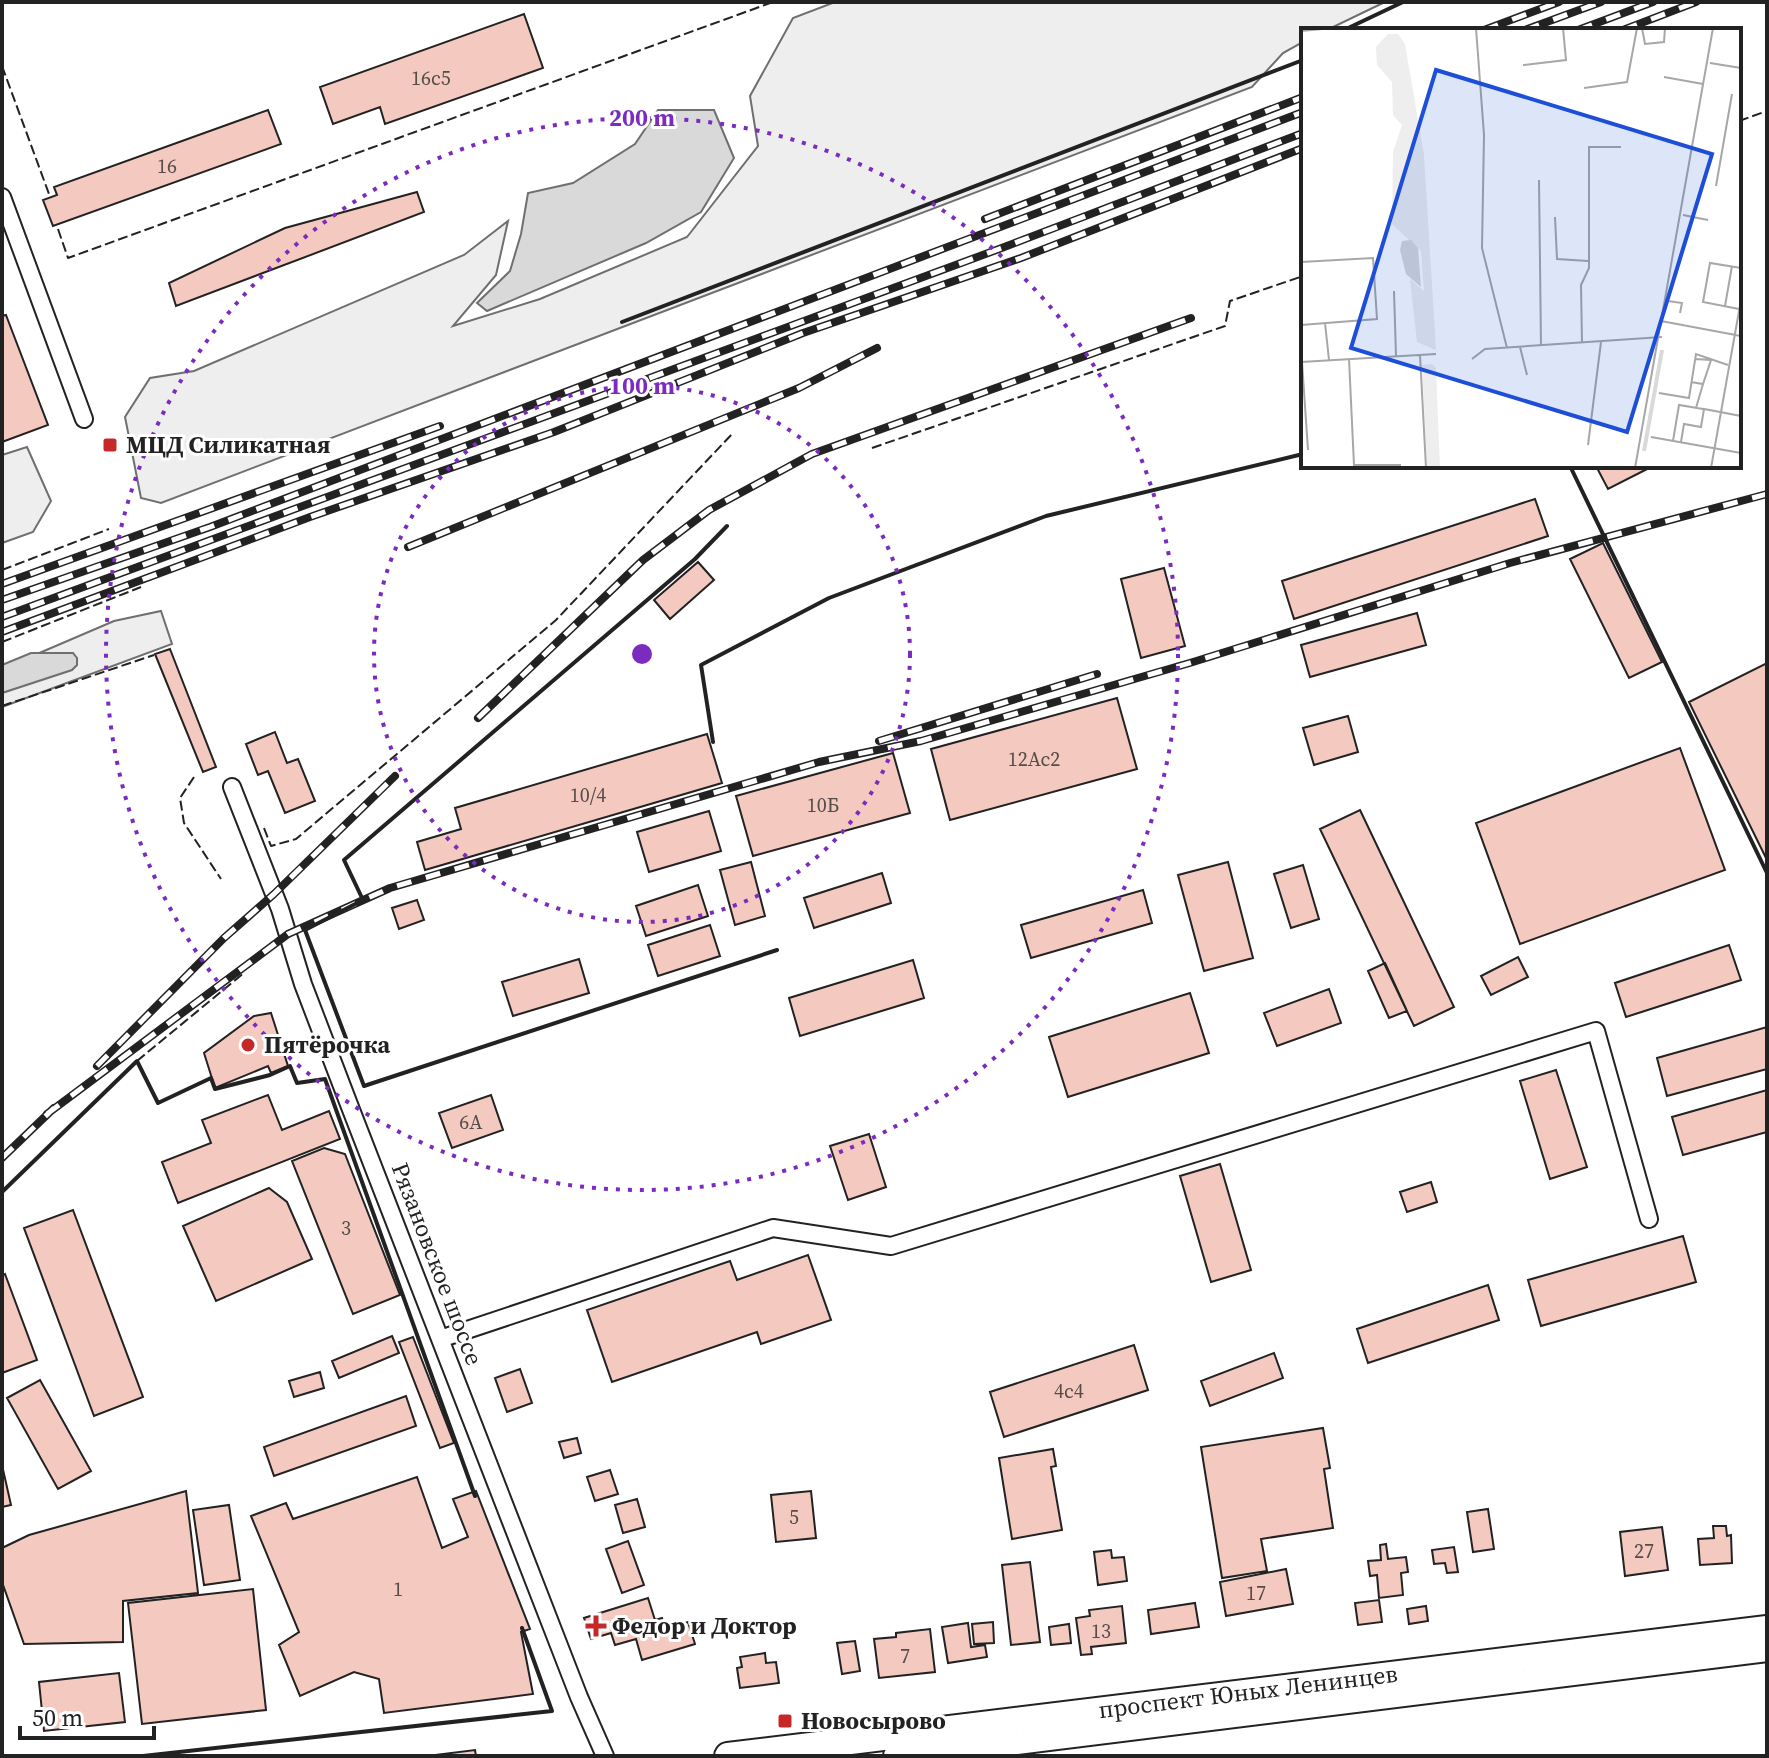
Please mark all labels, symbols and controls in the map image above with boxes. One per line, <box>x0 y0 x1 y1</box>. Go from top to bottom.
inset map <box>1301 28 1741 468</box>
house number: 16с5 <box>411 64 451 92</box>
text: 200 m <box>609 101 675 134</box>
house number: 16 <box>157 152 177 180</box>
text: 100 m <box>609 369 675 402</box>
place label: МЦД Силикатная <box>126 428 331 461</box>
marker: МЦД Силикатная <box>101 436 119 454</box>
centre of rings <box>628 640 656 668</box>
house number: 12Ас2 <box>1008 745 1060 773</box>
house number: 10/4 <box>570 781 606 809</box>
house number: 10Б <box>807 791 839 819</box>
place label: Пятёрочка <box>264 1028 390 1061</box>
marker: Пятёрочка <box>239 1036 257 1054</box>
house number: 6А <box>459 1108 483 1136</box>
street label: Рязановское шоссе <box>384 1158 491 1370</box>
house number: 3 <box>341 1214 351 1242</box>
house number: 4с4 <box>1054 1377 1084 1405</box>
house number: 5 <box>789 1503 799 1531</box>
house number: 27 <box>1634 1537 1654 1565</box>
house number: 1 <box>393 1575 403 1603</box>
house number: 17 <box>1246 1579 1266 1607</box>
place label: Федор и Доктор <box>612 1609 797 1642</box>
marker: Федор и Доктор <box>587 1617 605 1635</box>
house number: 13 <box>1091 1617 1111 1645</box>
house number: 7 <box>900 1642 910 1670</box>
street label: проспект Юных Ленинцев <box>1096 1657 1399 1726</box>
scale bar <box>20 1690 154 1740</box>
text: 50 m <box>32 1701 83 1734</box>
place label: Новосырово <box>801 1704 946 1737</box>
marker: Новосырово <box>776 1712 794 1730</box>

